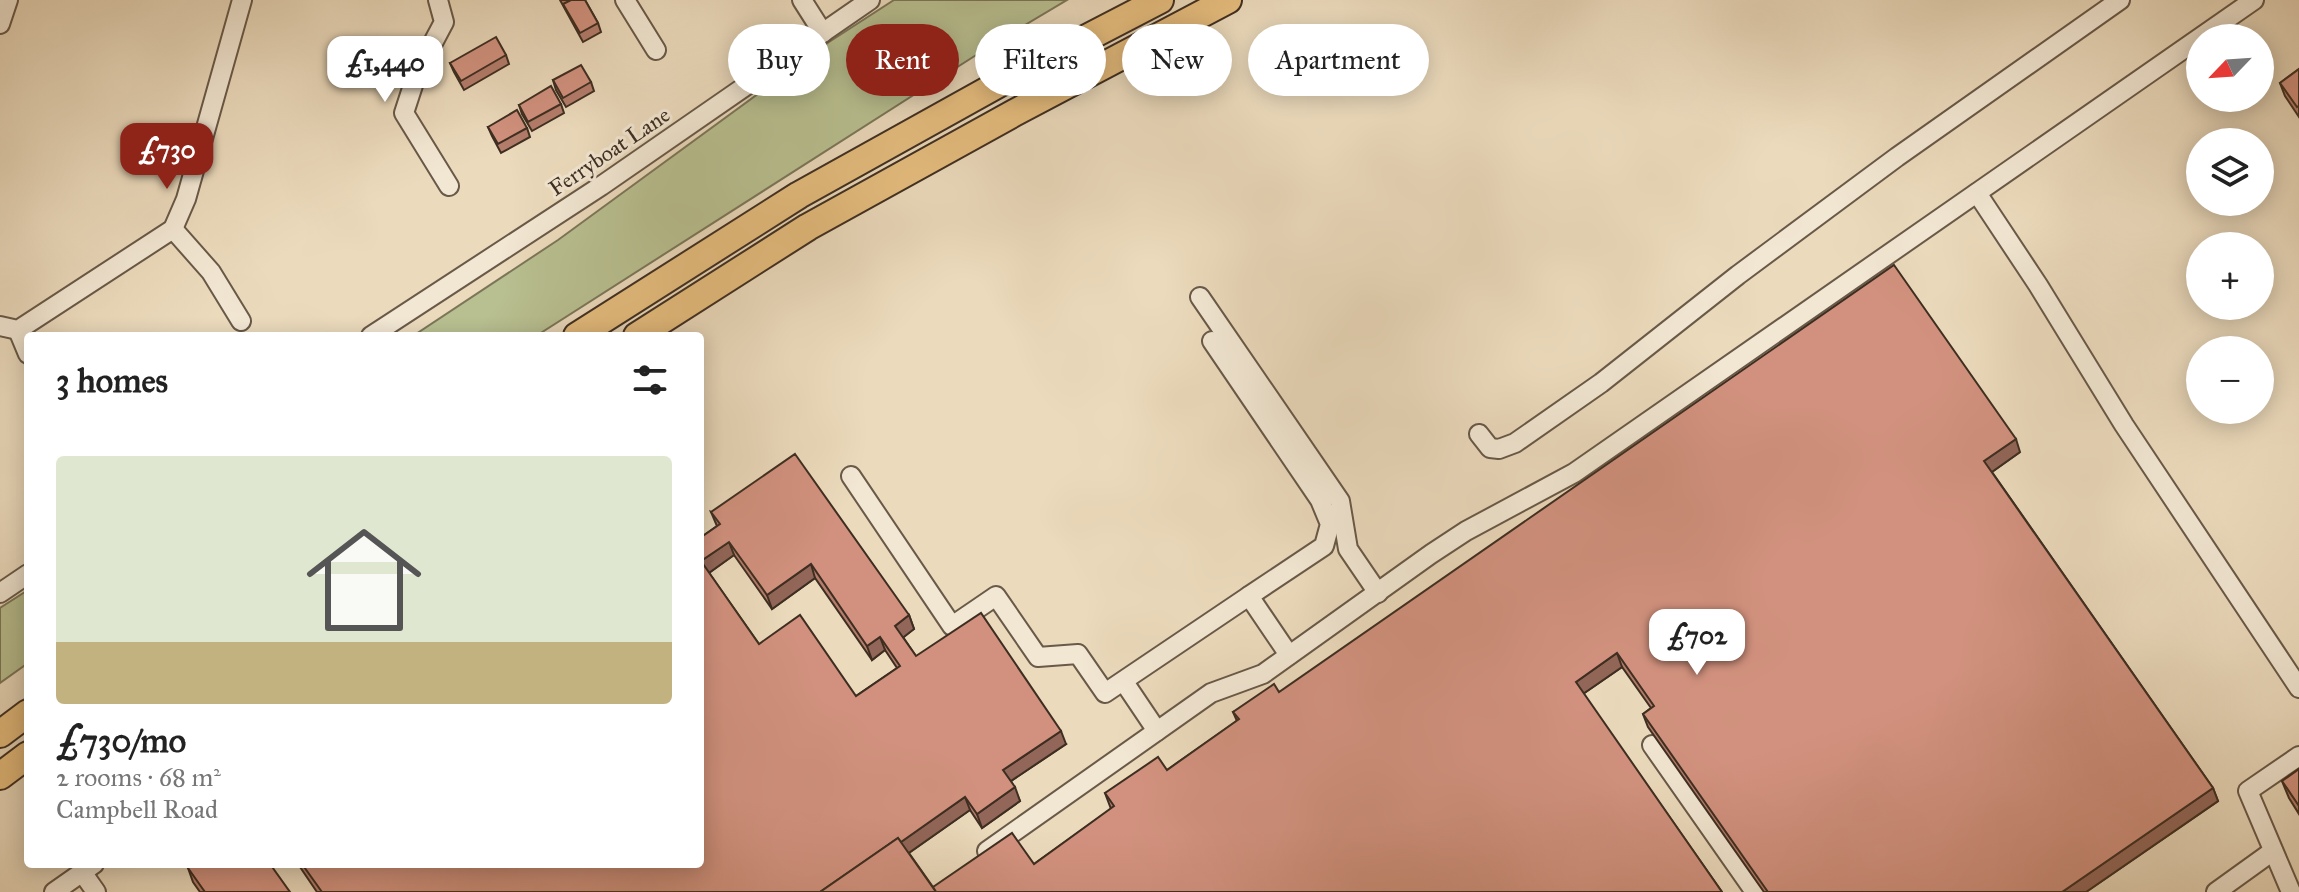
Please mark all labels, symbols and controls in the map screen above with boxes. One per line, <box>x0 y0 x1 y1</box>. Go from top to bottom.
chip: Buy <box>728 24 830 96</box>
chip: Rent <box>846 24 959 96</box>
chip: Filters <box>975 24 1106 96</box>
chip: New <box>1122 24 1232 96</box>
chip: Apartment <box>1248 24 1429 96</box>
north arrow <box>2186 24 2274 112</box>
map controls <box>2186 24 2274 424</box>
pin: £1,440 <box>320 36 450 104</box>
text: £1,440 <box>345 46 425 78</box>
street label: Ferryboat Lane <box>544 101 675 202</box>
pin: £730 <box>120 123 214 191</box>
button: layers <box>2186 128 2274 216</box>
text: £730 <box>138 133 196 165</box>
button: + <box>2186 232 2274 320</box>
button: − <box>2186 336 2274 424</box>
icon: filters <box>628 358 672 402</box>
text: 3 homes <box>56 360 168 401</box>
icon: home <box>292 508 436 652</box>
pin: £702 <box>1650 609 1744 677</box>
text: £702 <box>1667 619 1727 651</box>
text: £730/mo <box>56 720 186 761</box>
text: 2 rooms · 68 m² <box>56 761 221 793</box>
text: Campbell Road <box>56 793 218 825</box>

